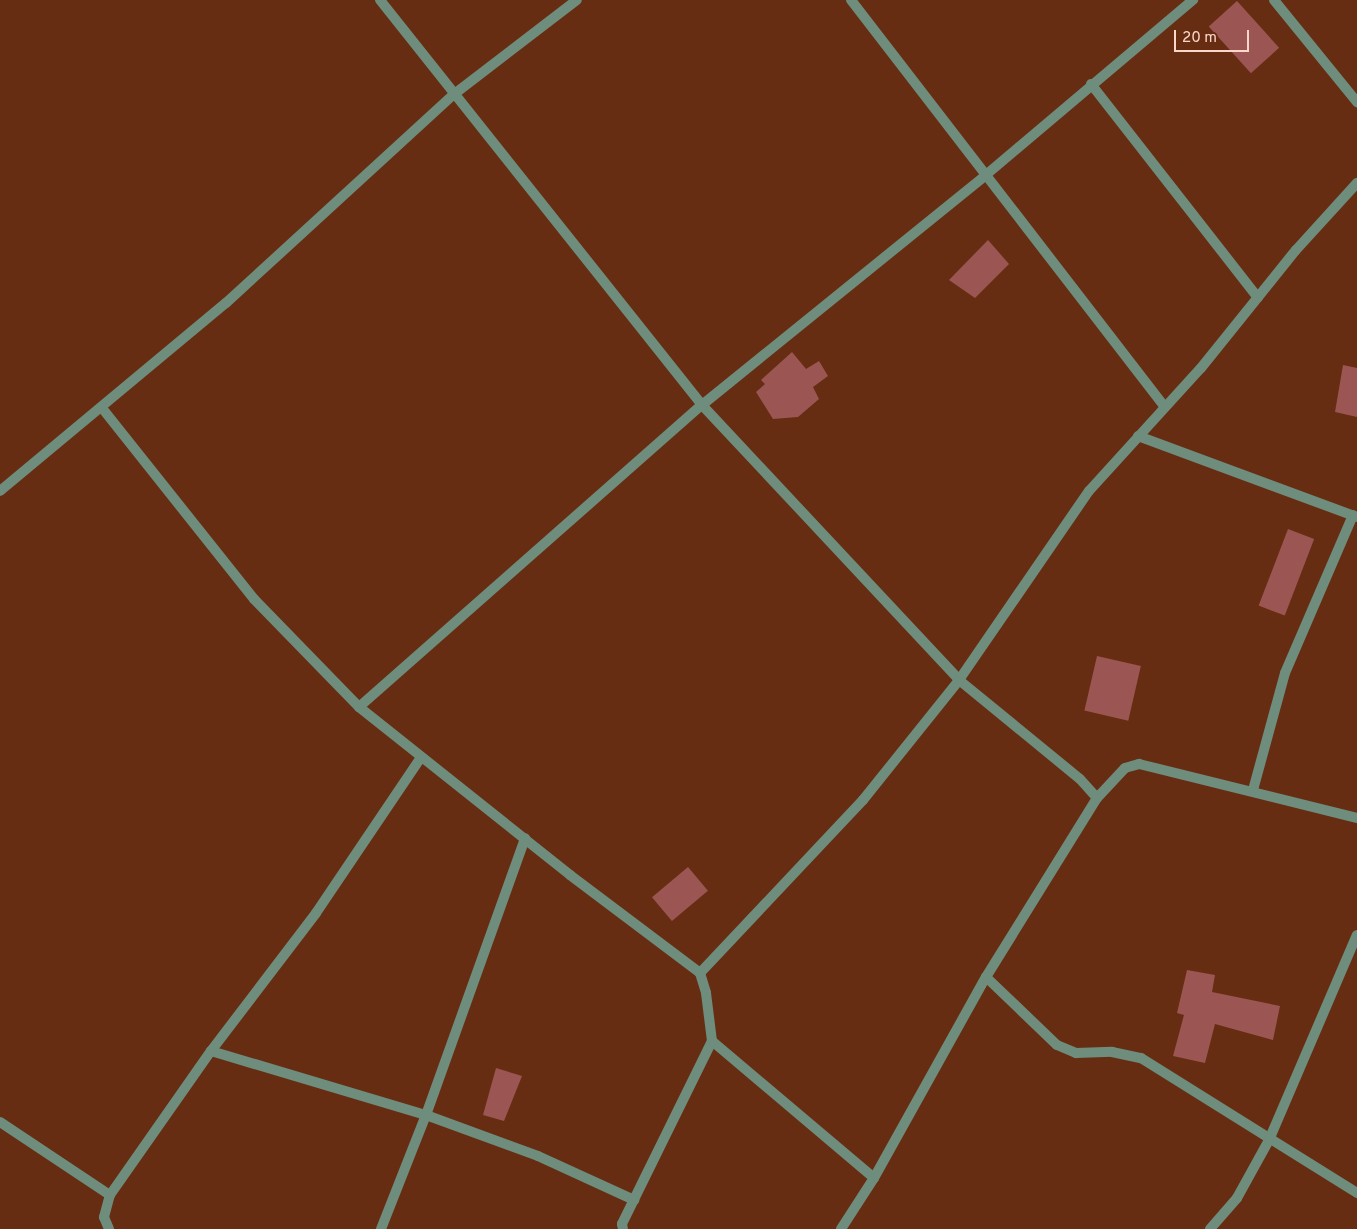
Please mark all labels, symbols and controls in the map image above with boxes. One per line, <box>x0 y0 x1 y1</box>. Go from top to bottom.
scale bar <box>1177 20 1252 52</box>
text: 20 m <box>1182 29 1217 48</box>

